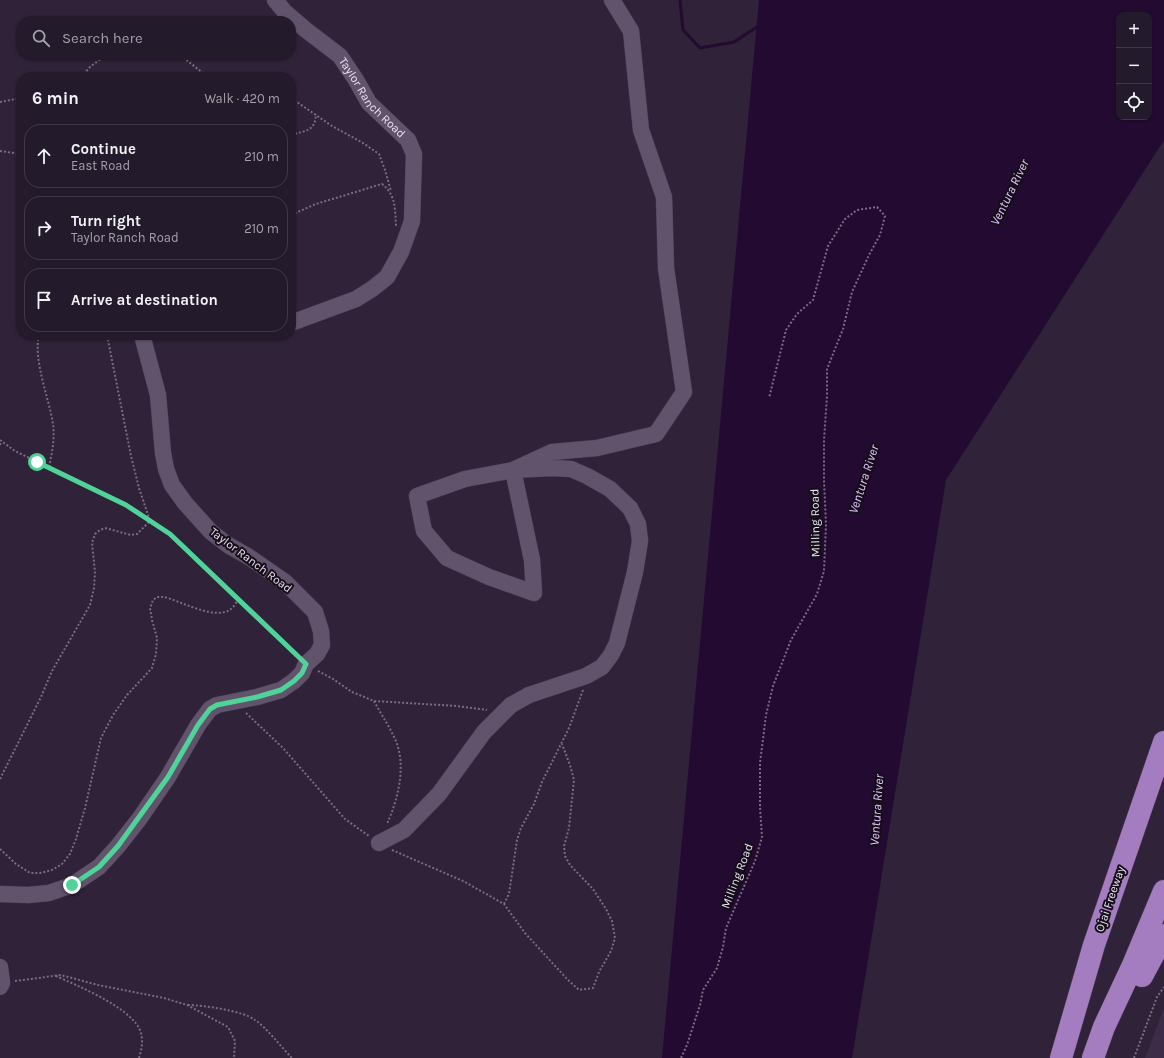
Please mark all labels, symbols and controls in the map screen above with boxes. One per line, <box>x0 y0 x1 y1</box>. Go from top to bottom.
map controls <box>1116 12 1152 120</box>
button: + <box>1116 12 1152 48</box>
search box <box>16 16 296 60</box>
icon: search <box>30 27 52 49</box>
text: Search here <box>62 29 143 47</box>
button: − <box>1116 48 1152 84</box>
street label: Taylor Ranch Road <box>336 55 408 141</box>
button: locate <box>1116 84 1152 120</box>
text: 6 min <box>32 88 79 108</box>
text: Walk · 420 m <box>204 91 280 106</box>
text: Continue <box>71 140 136 158</box>
icon: ahead <box>33 145 55 167</box>
text: 210 m <box>244 149 279 164</box>
water label: Ventura River <box>987 156 1032 228</box>
text: East Road <box>71 158 130 173</box>
text: Turn right <box>71 212 141 230</box>
icon: right <box>33 217 55 239</box>
text: 210 m <box>244 221 279 236</box>
text: Taylor Ranch Road <box>71 230 179 245</box>
icon: arrive <box>33 289 55 311</box>
text: Arrive at destination <box>71 291 218 309</box>
water label: Ventura River <box>845 442 882 516</box>
route start <box>28 453 46 471</box>
street label: Milling Road <box>807 489 823 557</box>
street label: Taylor Ranch Road <box>207 525 295 595</box>
water label: Ventura River <box>867 773 887 846</box>
street label: Milling Road <box>718 842 756 910</box>
street label: Ojai Freeway <box>1092 864 1128 934</box>
route end <box>63 876 81 894</box>

